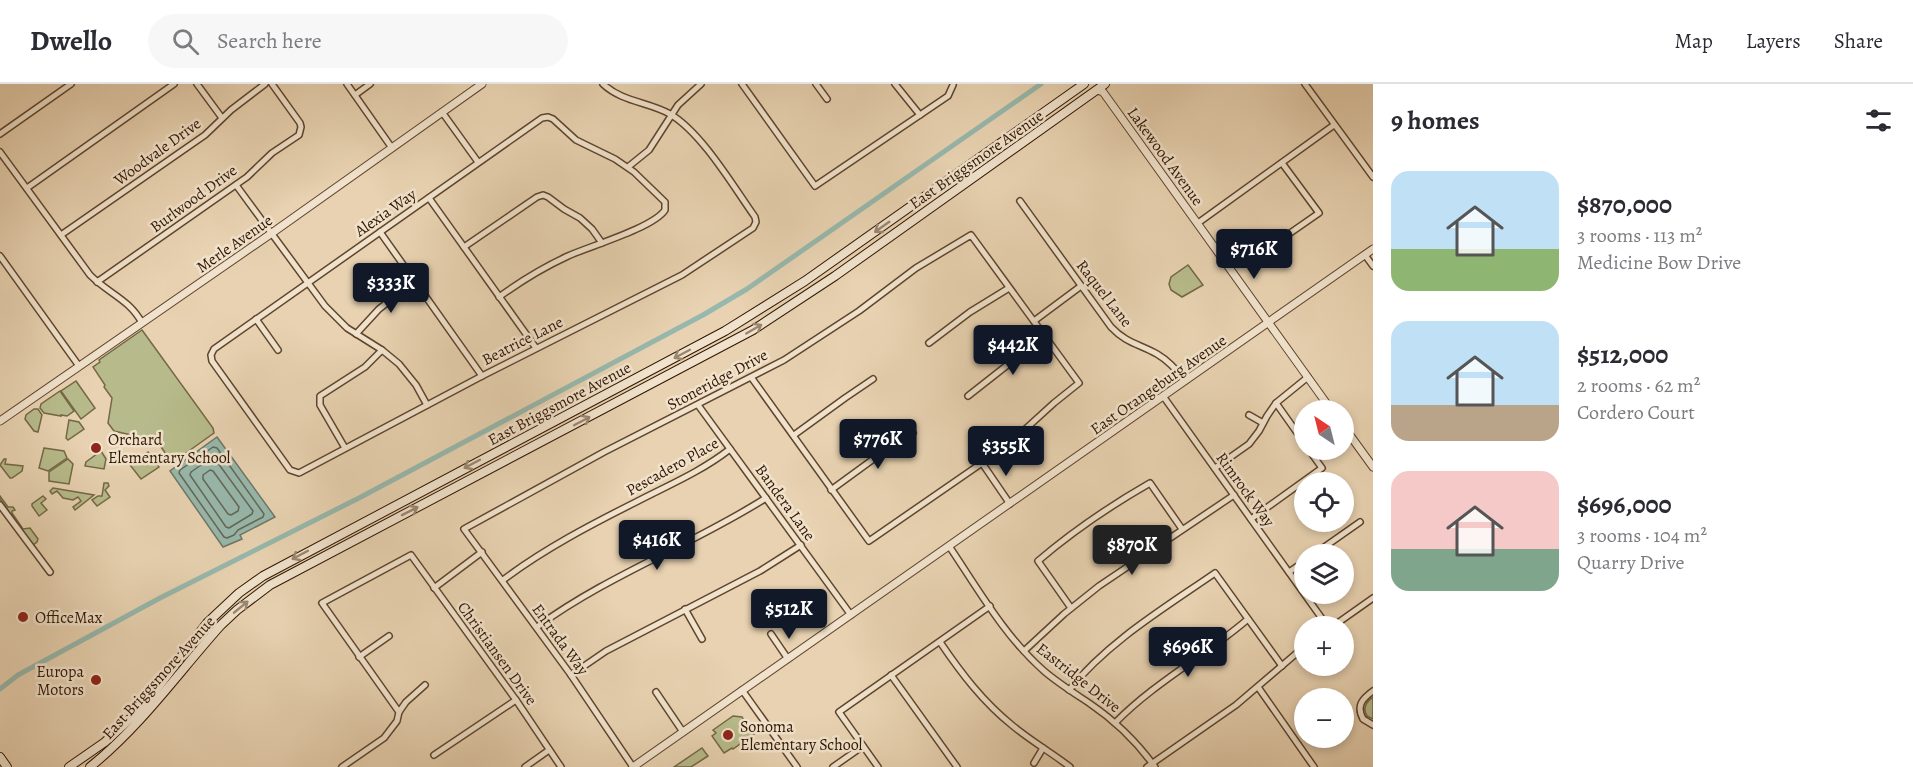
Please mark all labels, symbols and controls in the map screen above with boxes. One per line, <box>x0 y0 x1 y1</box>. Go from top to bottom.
search box <box>148 14 568 68</box>
text: Dwello <box>30 22 112 60</box>
icon: search <box>169 25 202 58</box>
text: Search here <box>217 26 322 56</box>
text: Map <box>1674 27 1713 55</box>
text: Layers <box>1746 27 1801 55</box>
text: Share <box>1834 27 1883 55</box>
street label: Lakewood Avenue <box>1122 103 1208 210</box>
text: 9 homes <box>1391 103 1480 138</box>
icon: filters <box>1862 104 1895 137</box>
street label: East Briggsmore Avenue <box>905 105 1048 214</box>
street label: Woodvale Drive <box>109 113 206 191</box>
street label: Burlwood Drive <box>146 160 242 238</box>
street label: Alexia Way <box>350 183 421 243</box>
text: $870,000 <box>1577 187 1672 222</box>
icon: home <box>1439 195 1511 267</box>
street label: Merle Avenue <box>192 209 277 278</box>
one-way arrow <box>874 221 891 233</box>
text: 3 rooms · 113 m² <box>1577 222 1702 249</box>
pin: $716K <box>1212 229 1296 280</box>
text: $716K <box>1230 235 1278 262</box>
text: Medicine Bow Drive <box>1577 249 1741 276</box>
street label: Raquel Lane <box>1071 255 1137 332</box>
pin: $333K <box>349 263 433 314</box>
text: $333K <box>367 269 415 296</box>
street label: Beatrice Lane <box>478 311 567 371</box>
one-way arrow <box>745 322 762 334</box>
pin: $442K <box>971 325 1055 376</box>
street label: East Orangeburg Avenue <box>1086 329 1231 440</box>
text: $442K <box>988 331 1038 358</box>
text: $512,000 <box>1577 337 1668 372</box>
street label: Stoneridge Drive <box>663 344 772 416</box>
icon: home <box>1439 345 1511 417</box>
one-way arrow <box>674 348 691 360</box>
street label: East Briggsmore Avenue <box>484 357 635 451</box>
text: 2 rooms · 62 m² <box>1577 372 1700 399</box>
text: Cordero Court <box>1577 399 1695 426</box>
north arrow <box>1294 400 1354 460</box>
map controls <box>1294 400 1354 748</box>
one-way arrow <box>573 415 591 426</box>
pin: $776K <box>836 419 920 470</box>
text: $776K <box>854 425 902 452</box>
pin: $355K <box>964 426 1048 477</box>
place label: Orchard Elementary School <box>108 429 231 469</box>
street label: Pescadero Place <box>622 432 723 501</box>
text: $355K <box>982 432 1030 459</box>
marker: Orchard Elementary School <box>89 441 103 455</box>
street label: Rimrock Way <box>1211 448 1280 532</box>
one-way arrow <box>464 459 482 470</box>
street label: Bandera Lane <box>750 460 820 545</box>
button: locate <box>1294 472 1354 532</box>
text: $696,000 <box>1577 487 1672 522</box>
icon: home <box>1439 495 1511 567</box>
one-way arrow <box>401 505 419 517</box>
pin: $416K <box>615 520 699 571</box>
text: 3 rooms · 104 m² <box>1577 522 1707 549</box>
pin: $870K <box>1090 525 1174 576</box>
text: $416K <box>633 526 681 553</box>
text: $870K <box>1107 531 1157 558</box>
button: layers <box>1294 544 1354 604</box>
text: Quarry Drive <box>1577 549 1684 576</box>
one-way arrow <box>291 550 309 561</box>
pin: $512K <box>747 589 831 640</box>
text: $512K <box>765 595 813 622</box>
street label: Christiansen Drive <box>452 597 542 710</box>
street label: Entrada Way <box>527 599 594 681</box>
one-way arrow <box>233 601 249 614</box>
place label: OfficeMax <box>35 607 103 629</box>
marker: OfficeMax <box>16 610 30 624</box>
street label: East Briggsmore Avenue <box>97 611 220 744</box>
button: + <box>1294 616 1354 676</box>
pin: $696K <box>1146 627 1230 678</box>
text: $696K <box>1163 633 1213 660</box>
street label: Eastridge Drive <box>1031 638 1125 718</box>
place label: Europa Motors <box>36 661 85 701</box>
marker: Europa Motors <box>89 673 103 687</box>
button: − <box>1294 688 1354 748</box>
place label: Sonoma Elementary School <box>740 716 863 756</box>
marker: Sonoma Elementary School <box>721 728 735 742</box>

